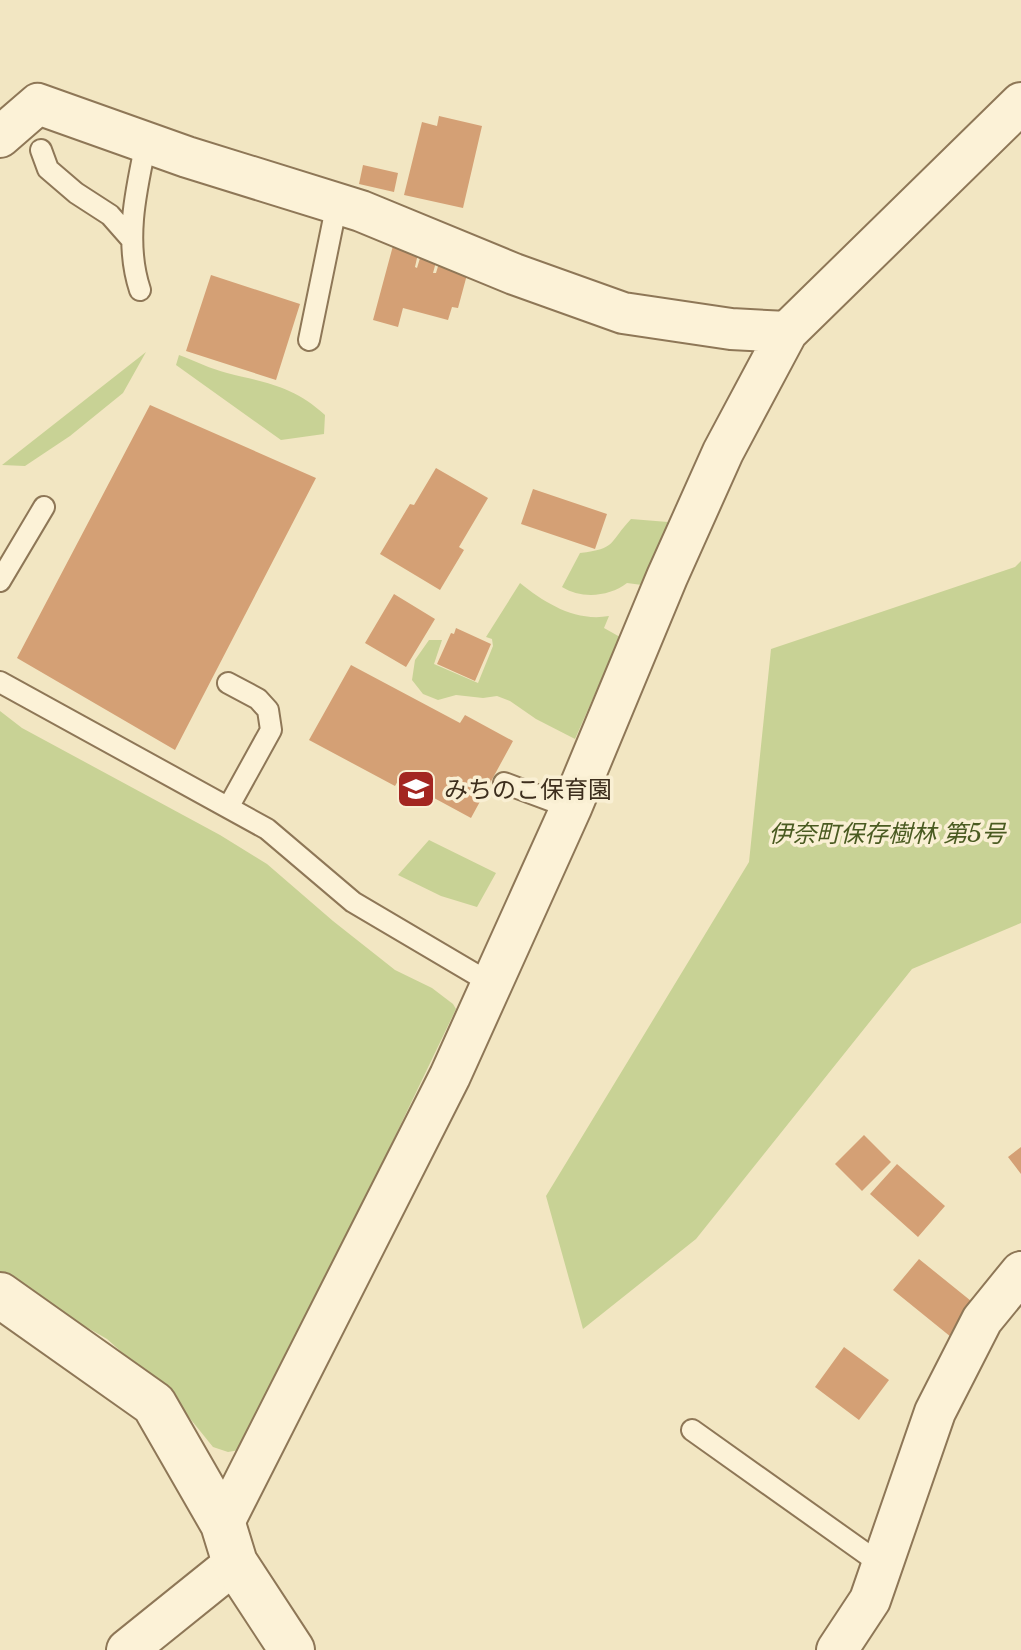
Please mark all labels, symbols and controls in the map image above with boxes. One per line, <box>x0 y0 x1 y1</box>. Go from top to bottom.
school or university icon: みちのこ保育園 <box>395 768 437 810</box>
place label: みちのこ保育園 <box>444 775 612 804</box>
park label: 伊奈町保存樹林 第5号 <box>768 819 1008 848</box>

